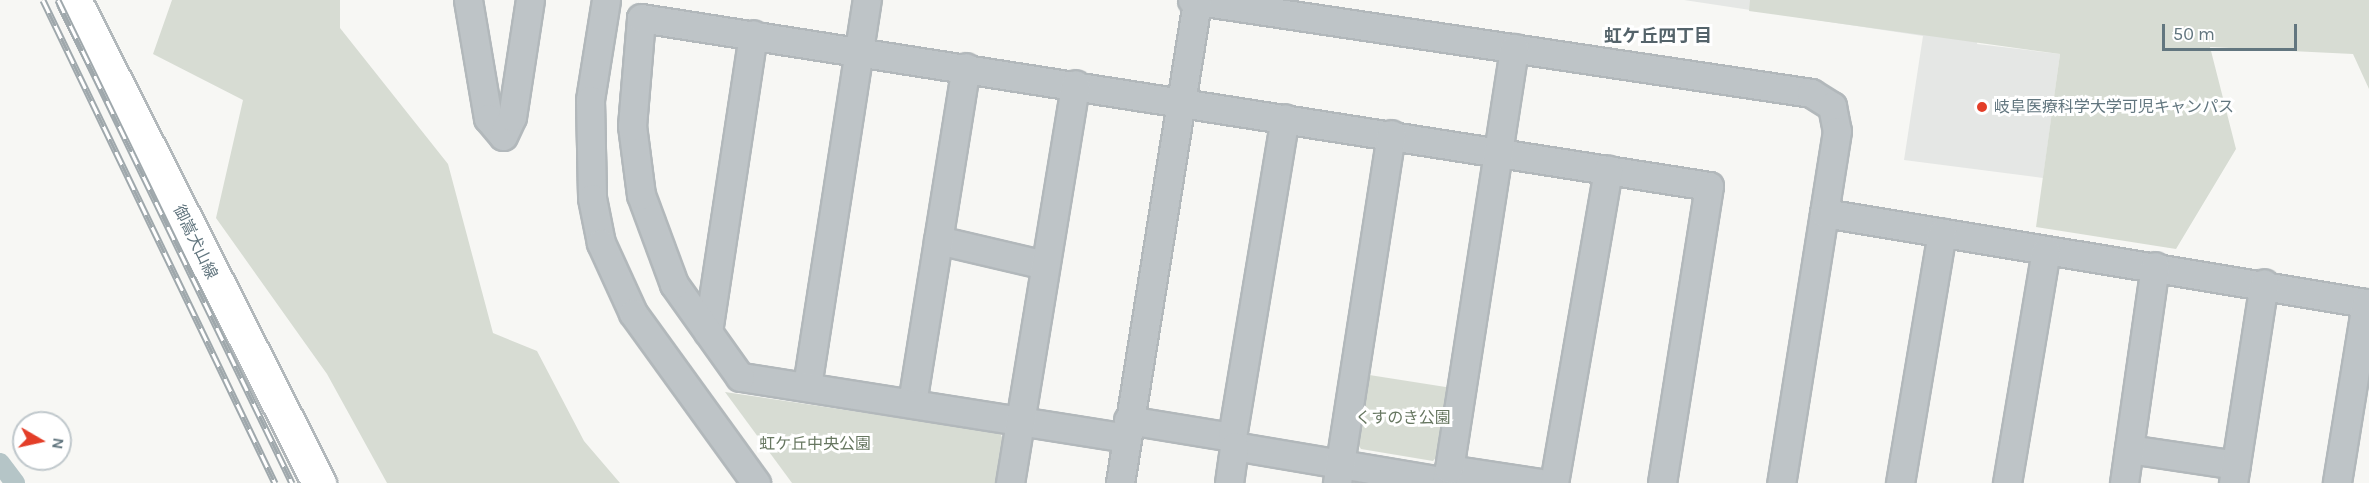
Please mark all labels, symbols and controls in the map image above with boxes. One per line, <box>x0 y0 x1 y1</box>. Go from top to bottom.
scale bar <box>2165 12 2300 50</box>
text: 50 m <box>2173 23 2215 45</box>
district label: 虹ケ丘四丁目 <box>1604 25 1712 47</box>
place label: 岐阜医療科学大学可児キャンパス <box>1994 97 2234 117</box>
marker: 岐阜医療科学大学可児キャンパス <box>1975 100 1989 114</box>
street label: 御嵩犬山線 <box>169 202 221 282</box>
park label: くすのき公園 <box>1355 408 1451 428</box>
north arrow <box>12 411 72 471</box>
park label: 虹ケ丘中央公園 <box>759 434 871 454</box>
text: N <box>48 436 69 451</box>

